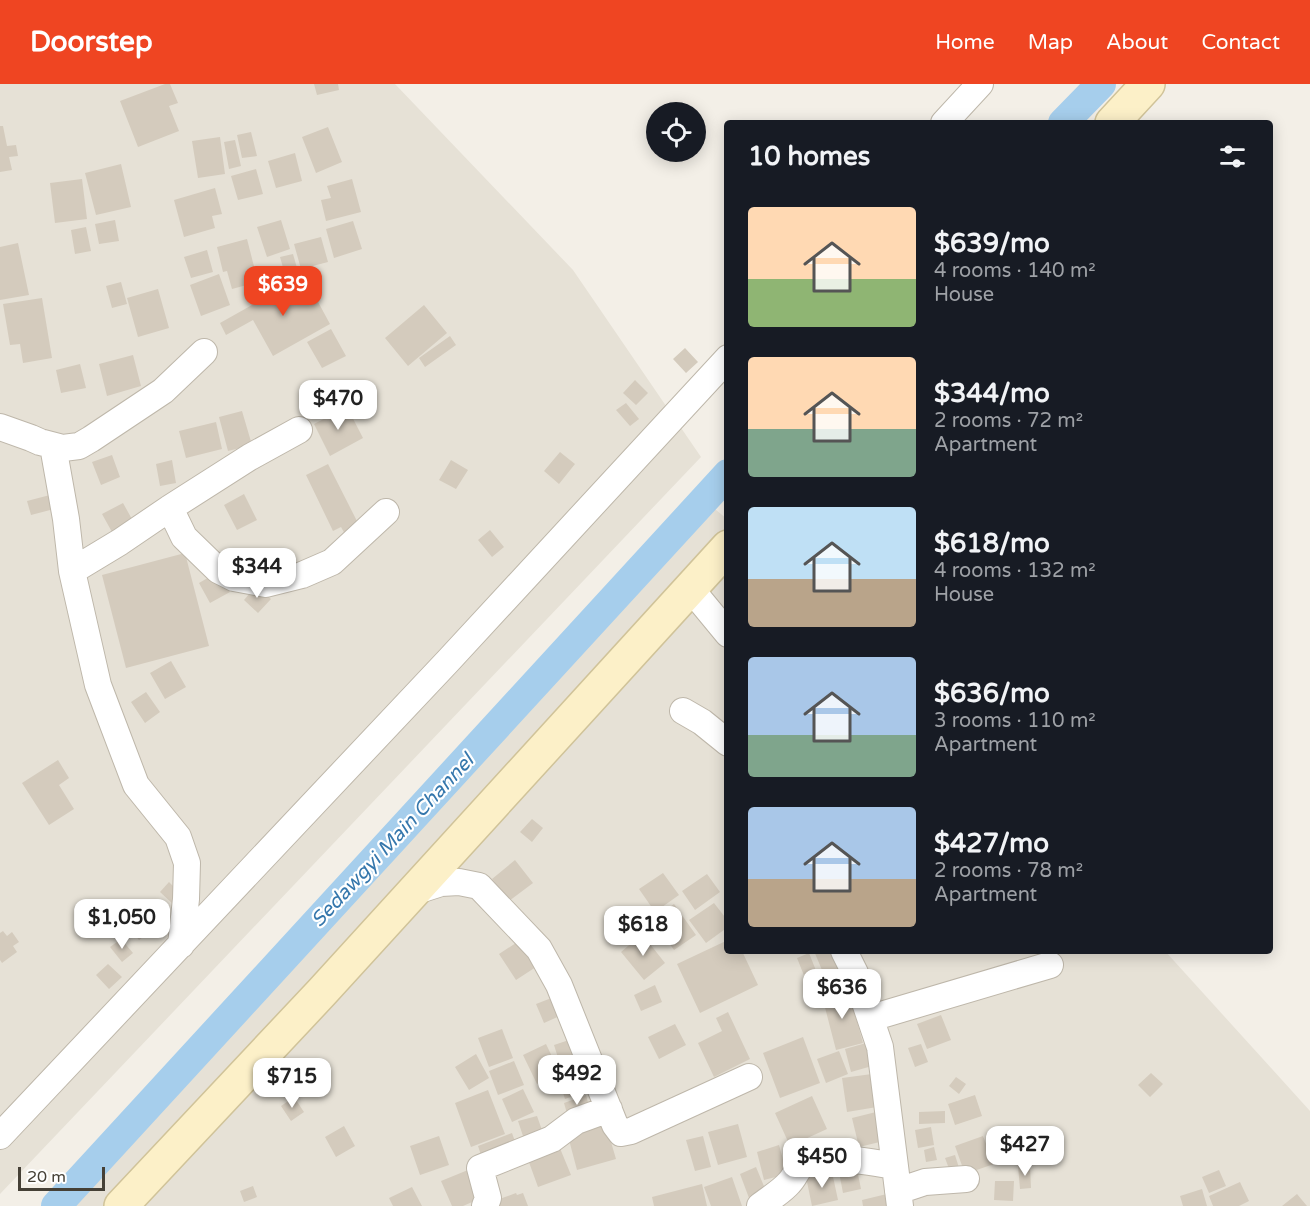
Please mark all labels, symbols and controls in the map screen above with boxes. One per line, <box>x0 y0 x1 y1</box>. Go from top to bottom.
text: Doorstep <box>30 25 153 59</box>
text: Home <box>935 30 995 55</box>
text: Map <box>1028 30 1073 55</box>
text: About <box>1106 30 1168 55</box>
text: Contact <box>1201 30 1280 55</box>
map controls <box>646 102 706 162</box>
button: locate <box>646 102 706 162</box>
icon: filters <box>1216 140 1249 173</box>
text: 10 homes <box>748 141 870 172</box>
text: $639/mo <box>934 228 1050 259</box>
icon: home <box>796 231 868 303</box>
text: 4 rooms · 140 m² <box>934 259 1096 283</box>
pin: $639 <box>247 266 319 317</box>
text: $639 <box>258 273 308 297</box>
text: House <box>934 283 994 307</box>
text: $344/mo <box>934 378 1050 409</box>
pin: $470 <box>302 380 374 431</box>
icon: home <box>796 381 868 453</box>
text: $470 <box>313 387 363 411</box>
text: 2 rooms · 72 m² <box>934 409 1083 433</box>
text: Apartment <box>934 433 1037 457</box>
text: $618/mo <box>934 528 1050 559</box>
icon: home <box>796 531 868 603</box>
pin: $344 <box>221 548 293 599</box>
text: $344 <box>232 555 282 579</box>
text: 4 rooms · 132 m² <box>934 559 1096 583</box>
text: House <box>934 583 994 607</box>
text: $636/mo <box>934 678 1050 709</box>
icon: home <box>796 681 868 753</box>
text: 3 rooms · 110 m² <box>934 709 1096 733</box>
text: Apartment <box>934 733 1037 757</box>
water label: Sedawgyi Main Channel <box>306 748 480 932</box>
text: $427/mo <box>934 828 1049 859</box>
icon: home <box>796 831 868 903</box>
text: 2 rooms · 78 m² <box>934 859 1083 883</box>
text: Apartment <box>934 883 1037 907</box>
pin: $1,050 <box>73 899 171 950</box>
text: $1,050 <box>88 906 156 930</box>
pin: $618 <box>607 906 679 957</box>
text: $618 <box>618 913 668 937</box>
pin: $636 <box>806 969 878 1020</box>
text: $636 <box>817 976 867 1000</box>
pin: $492 <box>541 1055 613 1106</box>
pin: $715 <box>256 1058 328 1109</box>
text: $492 <box>552 1062 602 1086</box>
text: $715 <box>267 1065 317 1089</box>
pin: $427 <box>989 1126 1061 1177</box>
text: $427 <box>1000 1133 1050 1157</box>
pin: $450 <box>786 1138 858 1189</box>
text: $450 <box>797 1145 847 1169</box>
scale bar <box>18 1164 105 1192</box>
text: 20 m <box>27 1167 66 1187</box>

